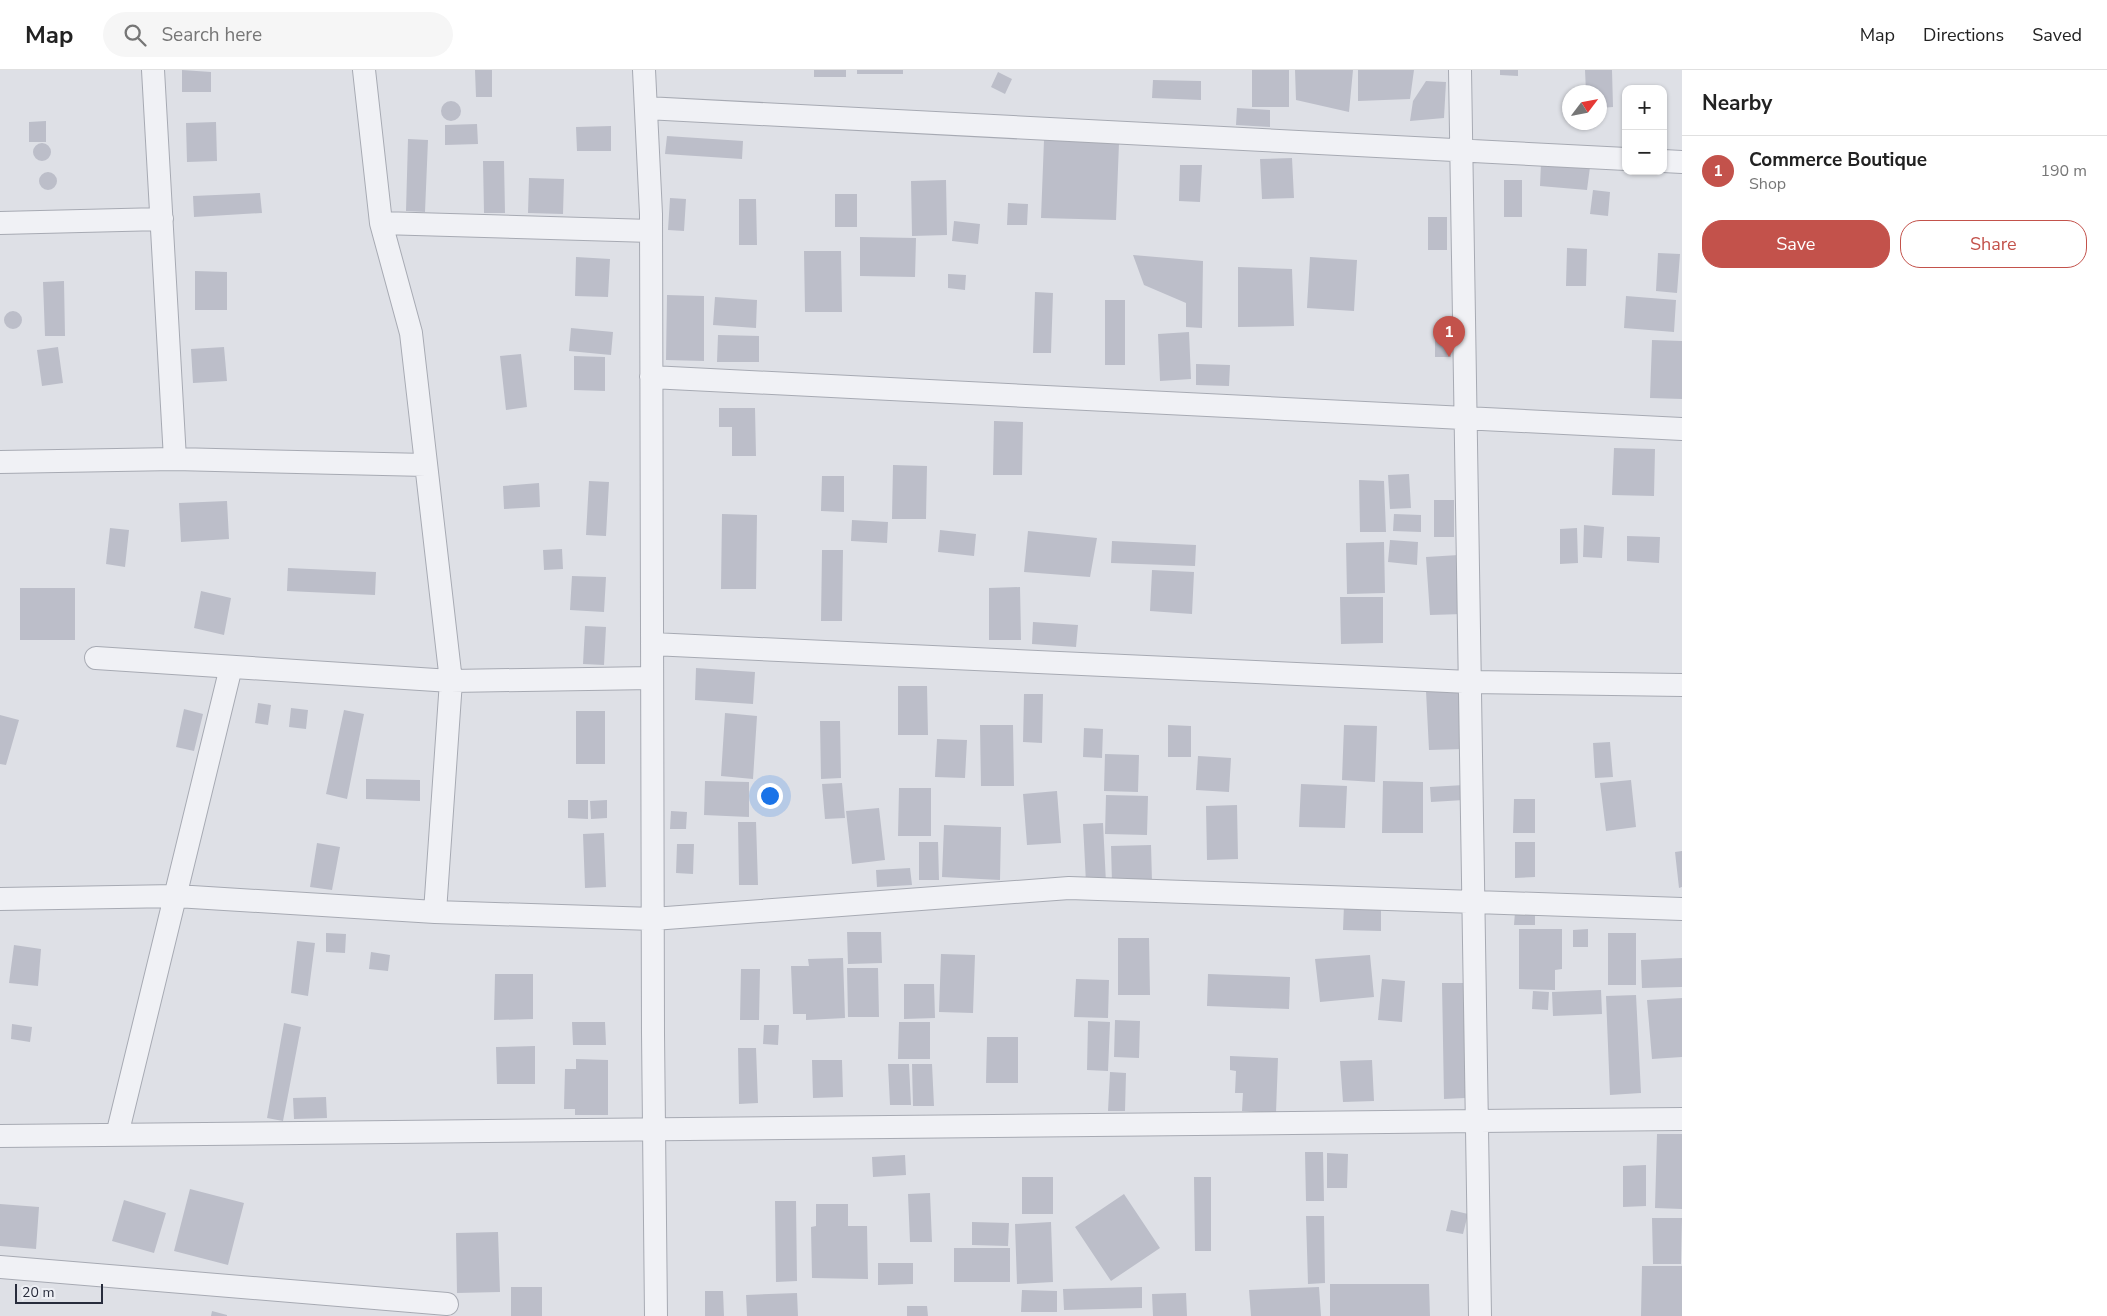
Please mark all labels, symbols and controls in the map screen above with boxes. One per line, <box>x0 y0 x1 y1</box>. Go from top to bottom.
search box <box>103 12 453 57</box>
text: Map <box>25 19 73 51</box>
icon: search <box>121 21 149 49</box>
text: Search here <box>161 22 262 48</box>
text: Map <box>1860 23 1895 47</box>
text: Directions <box>1923 23 2004 47</box>
text: Saved <box>2032 23 2082 47</box>
north arrow <box>1562 85 1607 130</box>
map controls <box>1622 85 1667 175</box>
button: + <box>1622 85 1667 130</box>
text: Nearby <box>1702 89 1772 117</box>
button: − <box>1622 130 1667 175</box>
text: Commerce Boutique <box>1749 147 1927 173</box>
text: 1 <box>1713 160 1723 182</box>
text: 190 m <box>2040 160 2087 182</box>
text: Shop <box>1749 173 1786 195</box>
button: Save <box>1702 220 1890 268</box>
button: Share <box>1900 220 2087 268</box>
pin: 1 <box>1433 316 1465 357</box>
your location <box>757 783 783 809</box>
scale bar <box>15 1281 102 1304</box>
text: 20 m <box>22 1283 54 1302</box>

